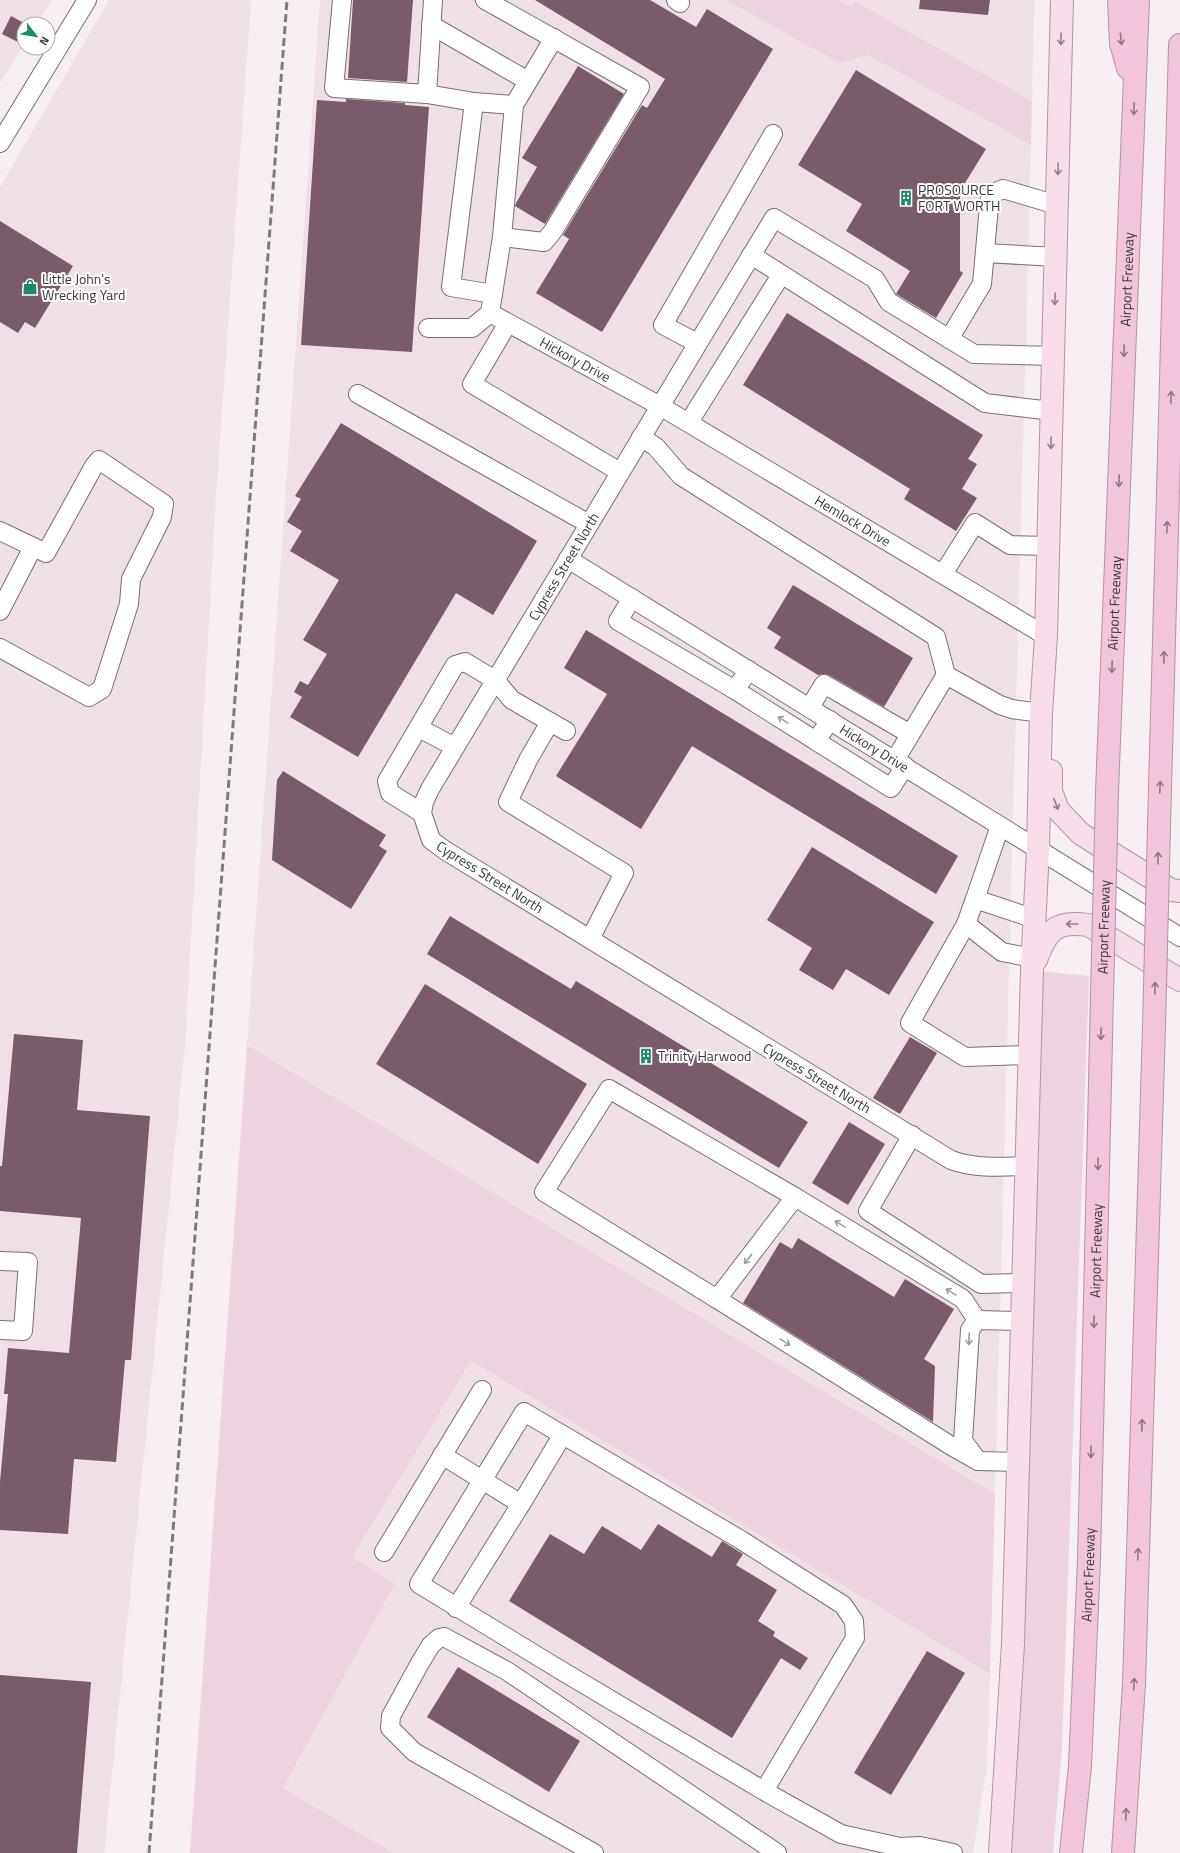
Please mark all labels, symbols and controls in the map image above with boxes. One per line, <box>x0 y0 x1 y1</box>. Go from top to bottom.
north arrow <box>16 16 56 56</box>
one-way arrow <box>1057 32 1065 45</box>
one-way arrow <box>1117 32 1125 45</box>
text: N <box>36 34 53 49</box>
one-way arrow <box>1130 102 1138 115</box>
one-way arrow <box>1054 162 1062 175</box>
place label: PROSOURCE FORT WORTH <box>918 179 1000 216</box>
building icon: PROSOURCE FORT WORTH <box>897 189 915 207</box>
street label: Airport Freeway <box>1114 232 1139 327</box>
place label: Little John's Wrecking Yard <box>42 268 125 305</box>
shop icon: Little John's Wrecking Yard <box>21 278 39 296</box>
one-way arrow <box>1051 292 1058 305</box>
street label: Hickory Drive <box>536 331 615 387</box>
one-way arrow <box>1121 344 1128 357</box>
one-way arrow <box>1167 391 1174 404</box>
one-way arrow <box>1047 436 1055 449</box>
one-way arrow <box>1116 474 1123 487</box>
street label: Hemlock Drive <box>811 489 895 551</box>
street label: Cypress Street North <box>523 508 604 624</box>
one-way arrow <box>1163 521 1171 534</box>
street label: Airport Freeway <box>1102 555 1126 651</box>
one-way arrow <box>1160 651 1167 664</box>
one-way arrow <box>1108 660 1116 673</box>
one-way arrow <box>778 716 789 724</box>
street label: Hickory Drive <box>836 718 913 777</box>
one-way arrow <box>1156 781 1164 794</box>
one-way arrow <box>1052 797 1060 809</box>
street label: Cypress Street North <box>433 835 548 918</box>
one-way arrow <box>1154 852 1162 865</box>
street label: Airport Freeway <box>1092 879 1115 974</box>
one-way arrow <box>1066 920 1079 928</box>
one-way arrow <box>1151 982 1159 995</box>
one-way arrow <box>1097 1027 1105 1040</box>
street label: Cypress Street North <box>759 1037 875 1118</box>
place label: Trinity Harwood <box>658 1045 752 1066</box>
building icon: Trinity Harwood <box>637 1047 655 1065</box>
one-way arrow <box>1094 1157 1101 1170</box>
street label: Airport Freeway <box>1084 1203 1107 1298</box>
one-way arrow <box>834 1220 846 1228</box>
one-way arrow <box>743 1254 752 1265</box>
one-way arrow <box>946 1288 957 1296</box>
one-way arrow <box>1090 1315 1098 1328</box>
one-way arrow <box>966 1332 973 1345</box>
one-way arrow <box>779 1338 790 1346</box>
one-way arrow <box>1139 1419 1146 1432</box>
one-way arrow <box>1088 1445 1095 1458</box>
street label: Airport Freeway <box>1075 1527 1100 1622</box>
one-way arrow <box>1134 1548 1142 1561</box>
one-way arrow <box>1130 1678 1137 1691</box>
one-way arrow <box>1122 1808 1129 1821</box>

